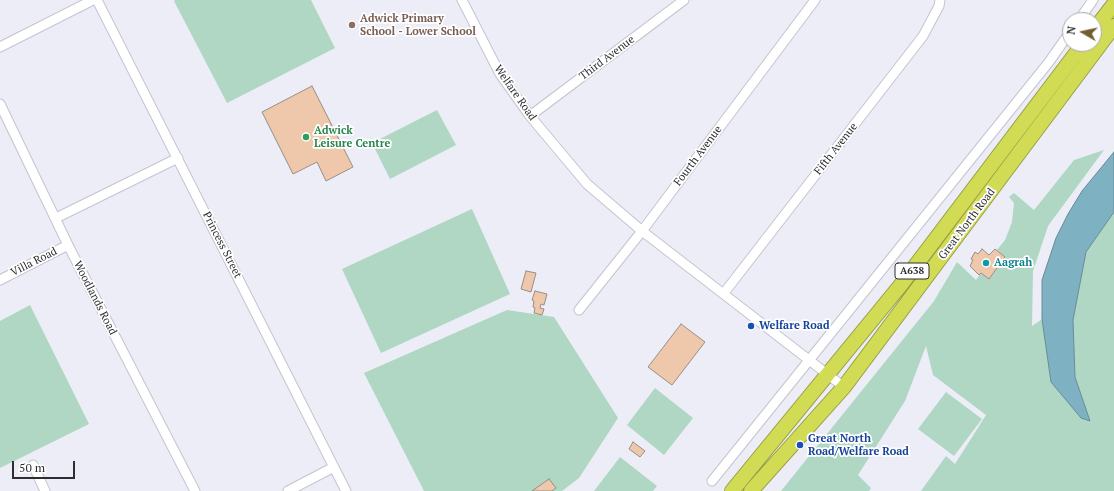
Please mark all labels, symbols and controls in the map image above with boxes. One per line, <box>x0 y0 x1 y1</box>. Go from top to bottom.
place label: Adwick Primary School - Lower School <box>360 12 476 38</box>
north arrow <box>1062 12 1102 52</box>
marker: Adwick Primary School - Lower School <box>347 20 357 30</box>
text: N <box>1064 25 1079 35</box>
street label: Third Avenue <box>577 33 637 83</box>
street label: Welfare Road <box>491 63 539 123</box>
street label: Fifth Avenue <box>812 120 860 178</box>
street label: Fourth Avenue <box>671 123 725 189</box>
place label: Adwick Leisure Centre <box>314 124 390 150</box>
marker: Adwick Leisure Centre <box>301 132 311 142</box>
street label: Great North Road <box>936 186 998 262</box>
street label: Princess Street <box>200 210 244 280</box>
street label: Villa Road <box>9 245 59 279</box>
place label: Aagrah <box>994 256 1032 270</box>
marker: Aagrah <box>981 258 991 268</box>
street label: Woodlands Road <box>71 259 119 337</box>
road number: A638 <box>895 263 929 279</box>
place label: Welfare Road <box>759 319 830 333</box>
marker: Welfare Road <box>746 321 756 331</box>
place label: Great North Road/Welfare Road <box>808 432 909 458</box>
marker: Great North Road/Welfare Road <box>795 440 805 450</box>
scale bar <box>14 453 77 479</box>
text: 50 m <box>19 460 45 475</box>

